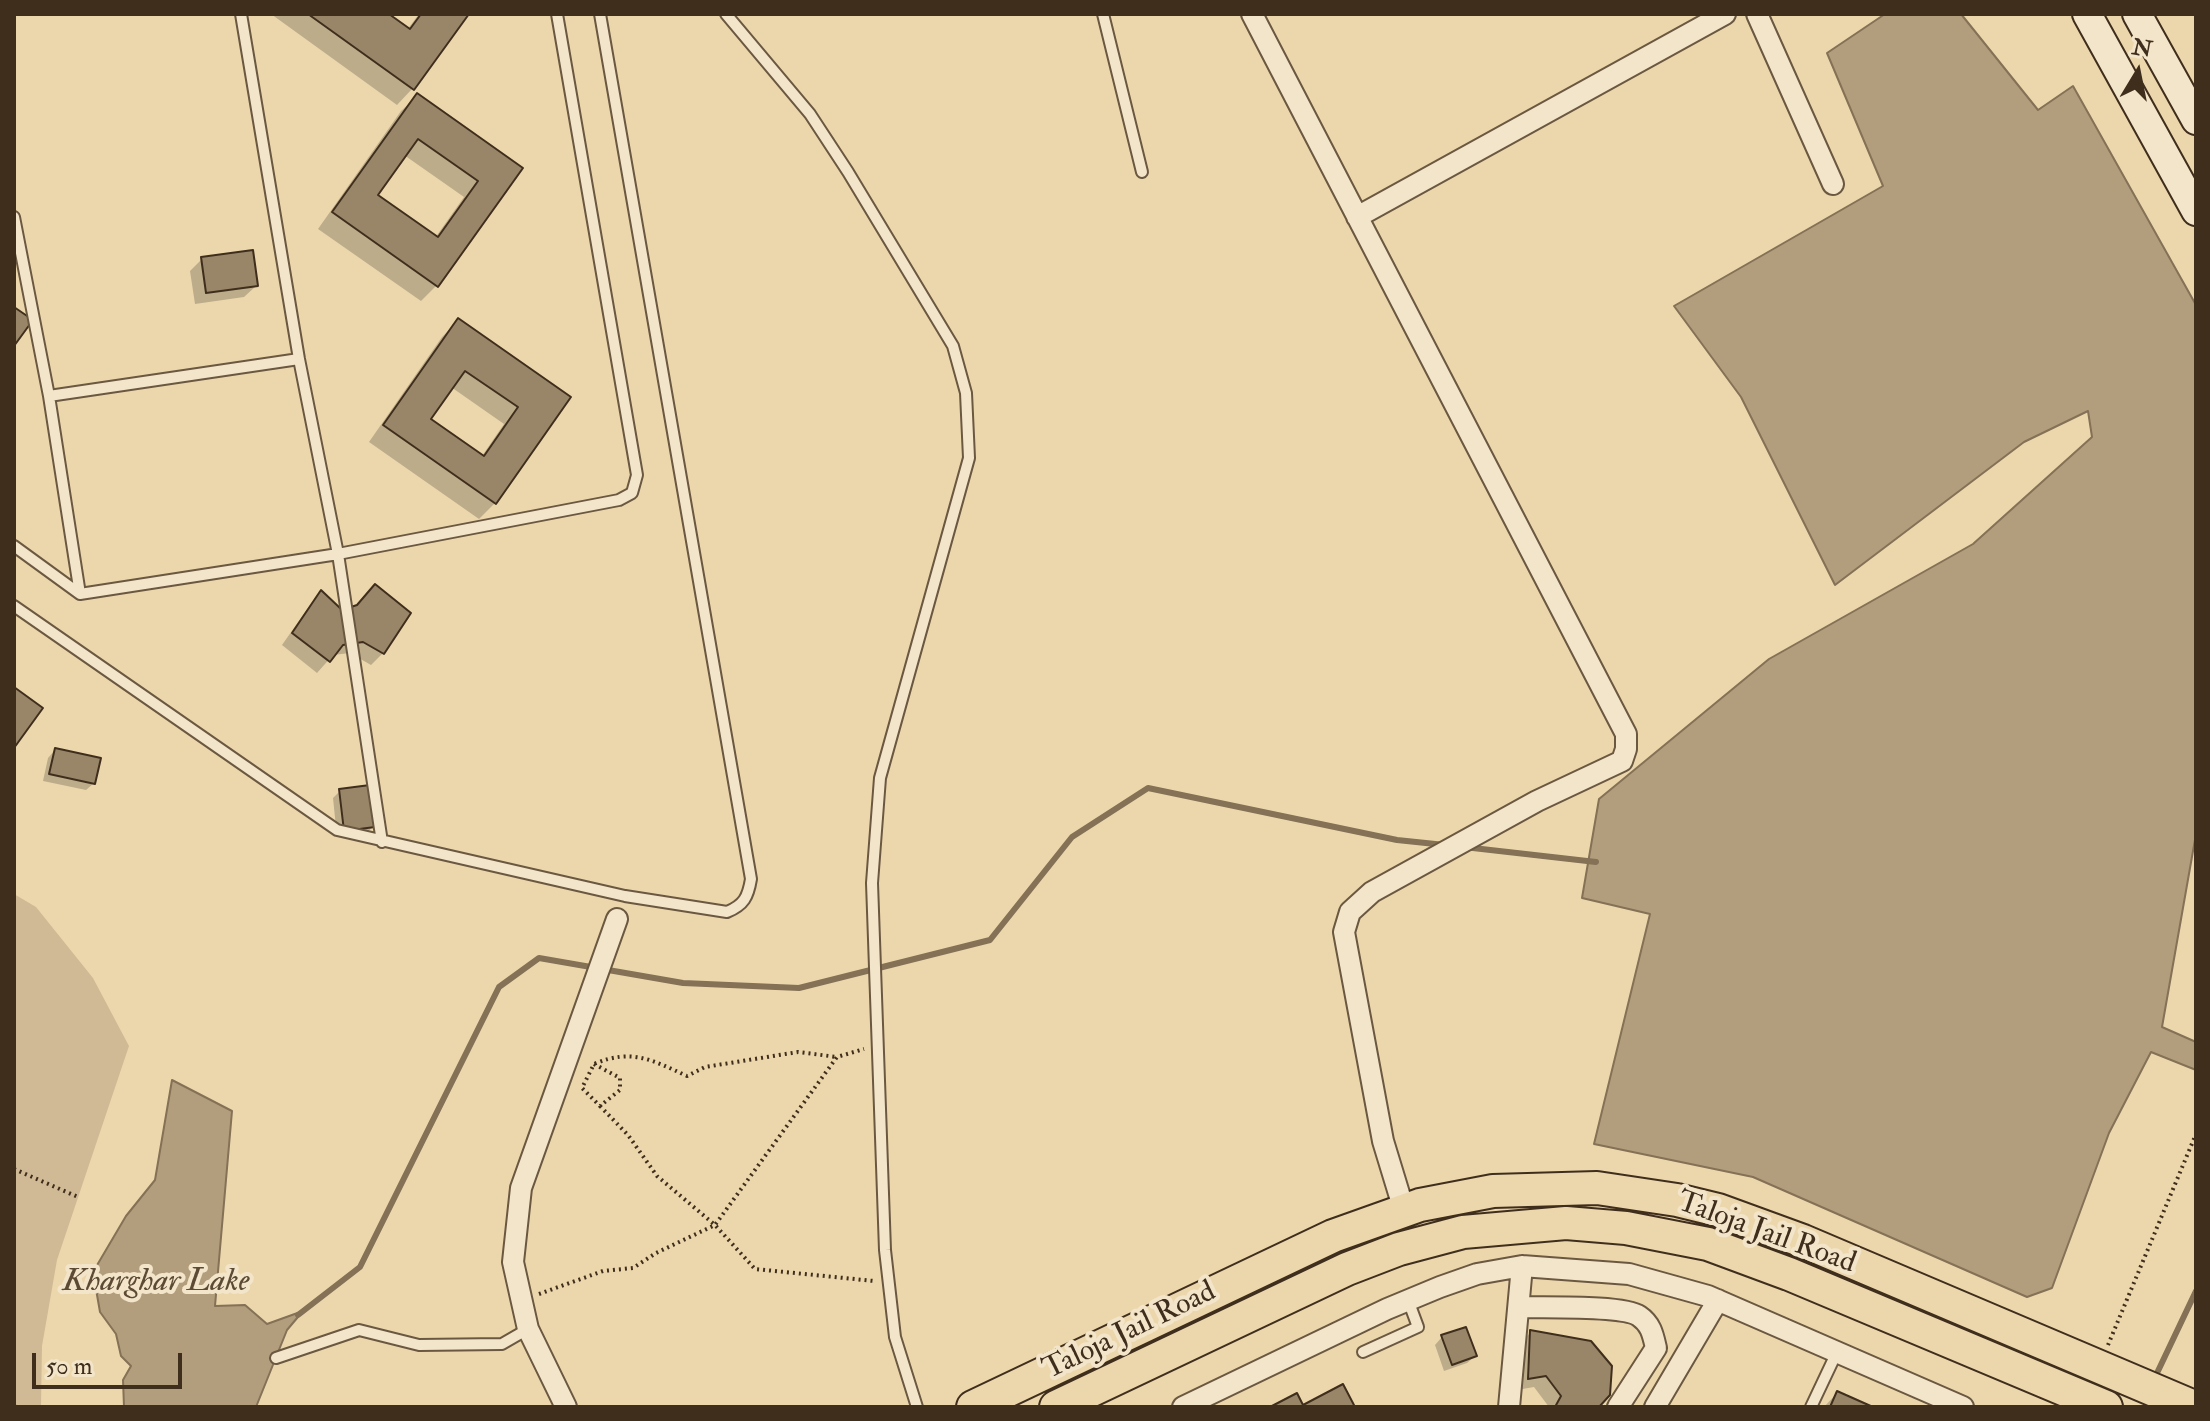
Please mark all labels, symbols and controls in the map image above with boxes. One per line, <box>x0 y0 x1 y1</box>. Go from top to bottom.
north arrow <box>2098 32 2178 112</box>
text: N <box>2130 33 2154 64</box>
street label: Taloja Jail Road <box>1672 1185 1860 1283</box>
water label: Kharghar Lake <box>63 1264 249 1302</box>
street label: Taloja Jail Road <box>1038 1275 1222 1389</box>
scale bar <box>36 1337 186 1387</box>
text: 50 m <box>46 1351 92 1382</box>

